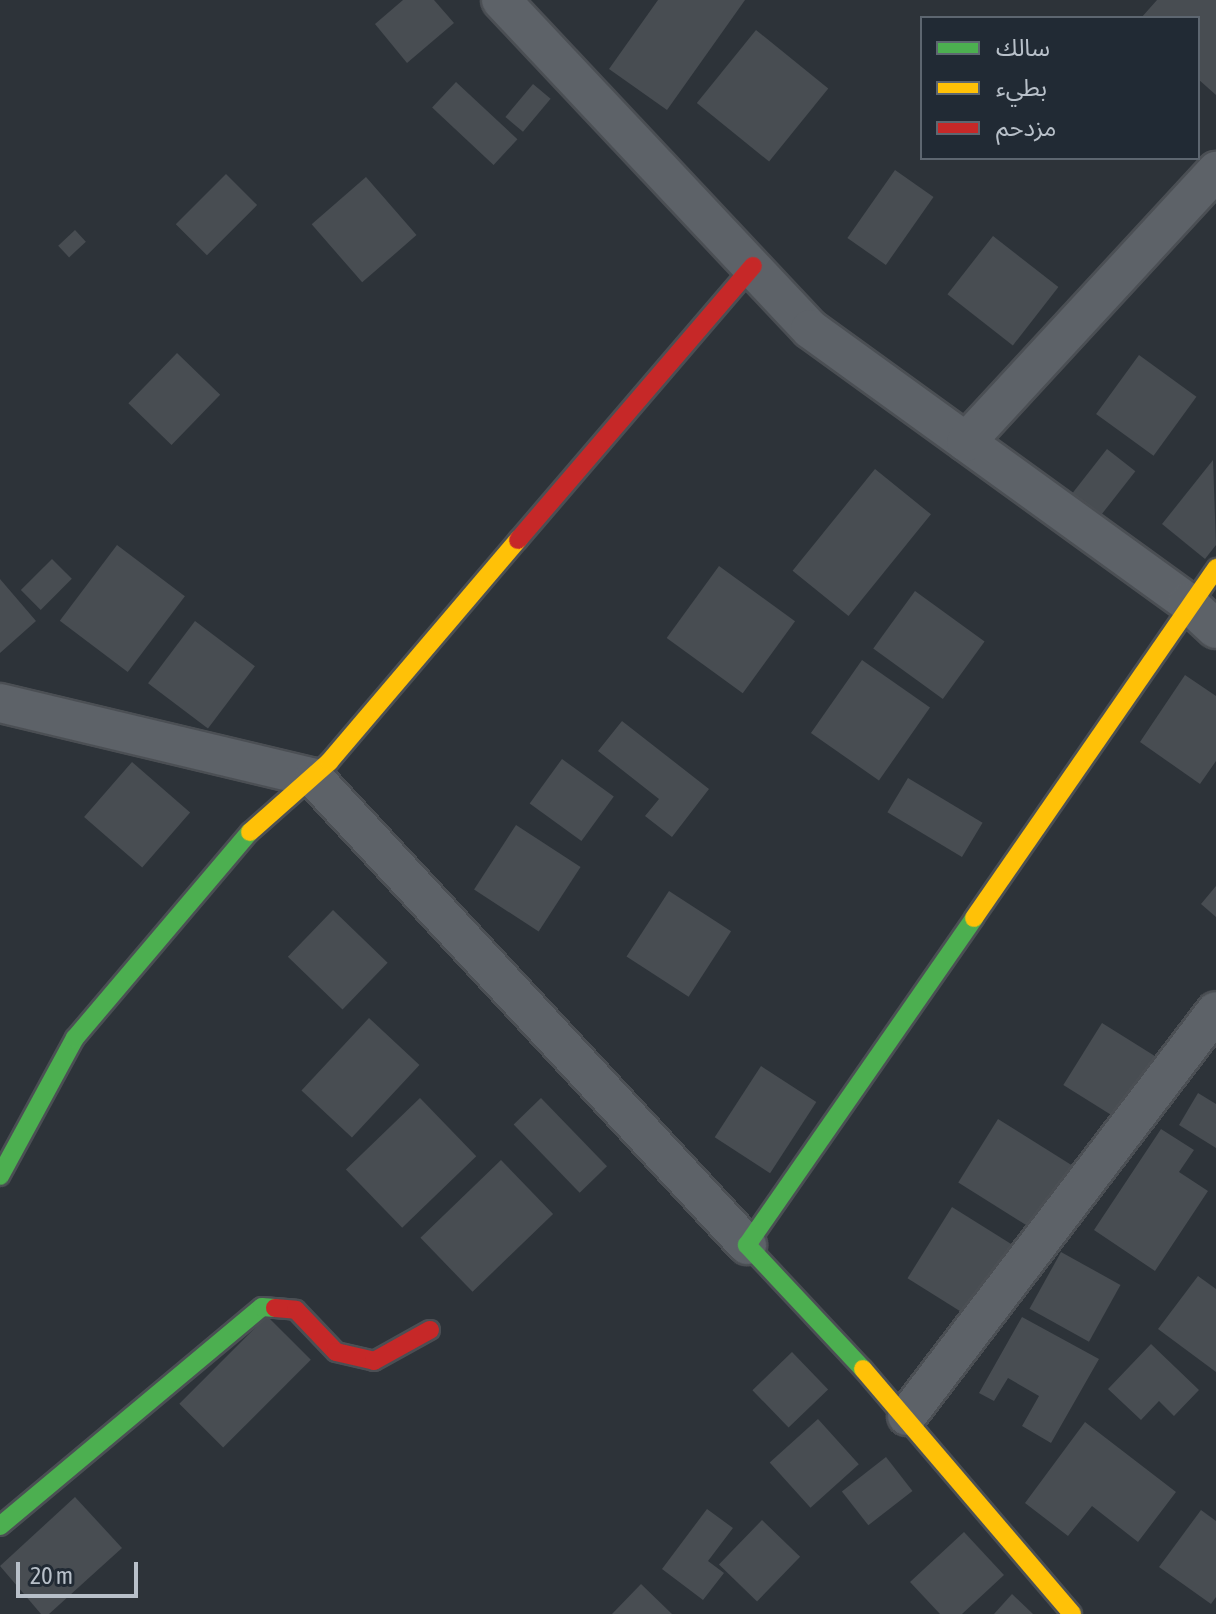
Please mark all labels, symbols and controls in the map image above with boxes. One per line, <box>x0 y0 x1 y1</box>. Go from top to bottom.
legend <box>920 16 1200 160</box>
text: سالك <box>996 34 1050 61</box>
text: بطيء <box>996 74 1047 101</box>
text: مزدحم <box>996 114 1056 141</box>
scale bar <box>20 1546 142 1596</box>
text: 20 m <box>30 1562 73 1589</box>

